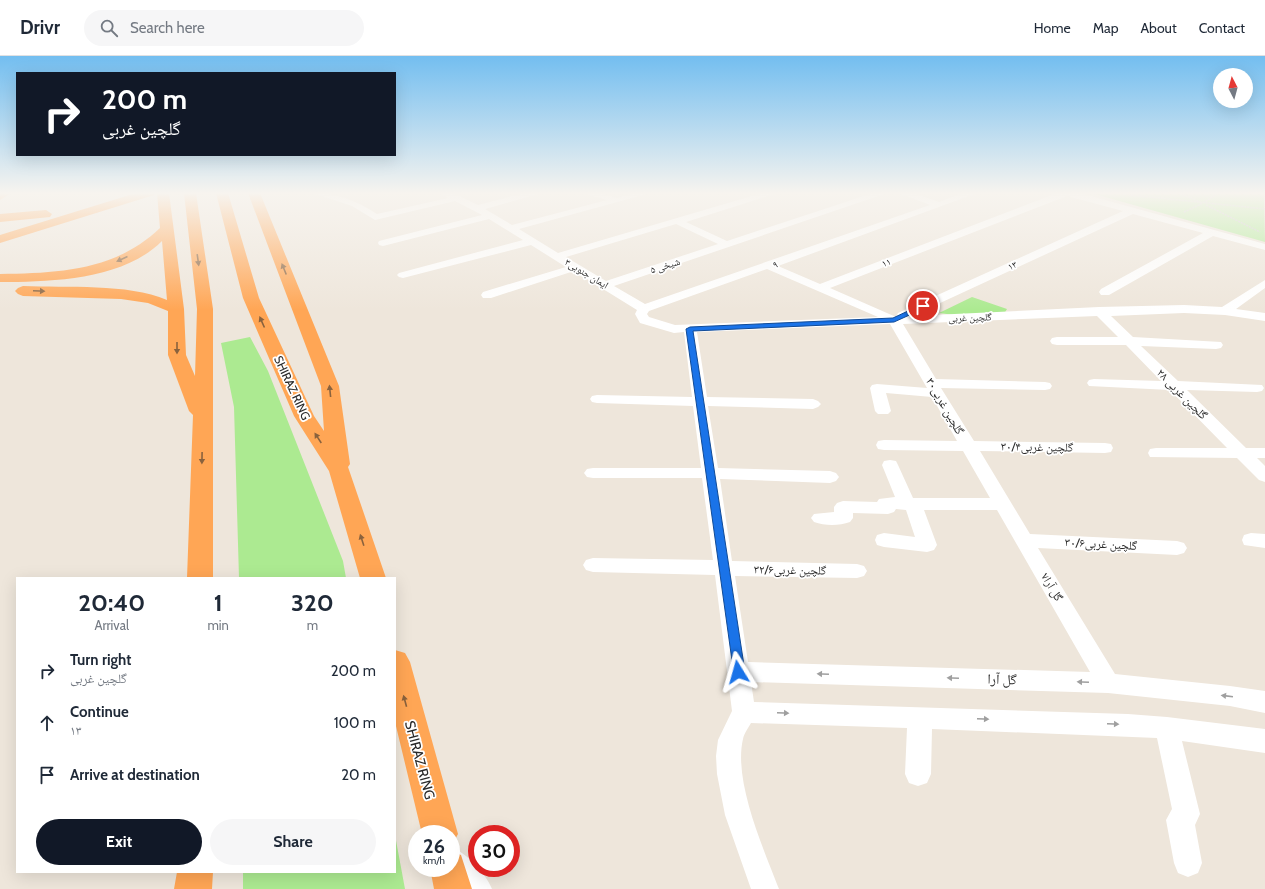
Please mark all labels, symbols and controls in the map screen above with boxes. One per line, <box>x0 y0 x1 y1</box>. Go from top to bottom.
search box <box>84 10 364 46</box>
text: Drivr <box>20 16 60 39</box>
icon: search <box>98 17 120 39</box>
text: Search here <box>130 19 205 37</box>
text: Home <box>1034 19 1071 37</box>
text: Map <box>1093 19 1118 37</box>
text: About <box>1140 19 1177 37</box>
text: Contact <box>1199 19 1245 37</box>
north arrow <box>1213 68 1253 108</box>
map controls <box>1213 68 1253 108</box>
text: 200 m <box>102 82 187 116</box>
icon: right <box>36 88 88 140</box>
text: گلچین غربی <box>102 118 181 140</box>
one-way arrow <box>195 254 201 266</box>
street label: شیخی ۵ <box>649 254 682 276</box>
street label: ایمان جنوبی۳ <box>563 255 611 292</box>
street label: ۱۱ <box>880 255 893 270</box>
one-way arrow <box>117 256 128 262</box>
street label: ۹ <box>771 257 780 271</box>
street label: ۱۳ <box>1005 257 1019 273</box>
one-way arrow <box>281 264 287 275</box>
one-way arrow <box>33 288 46 294</box>
pin <box>906 289 940 323</box>
icon: arrive <box>912 295 934 317</box>
street label: گلچین غربی <box>948 310 993 325</box>
one-way arrow <box>258 315 264 327</box>
one-way arrow <box>174 342 180 355</box>
street label: SHIRAZ RING <box>271 353 314 422</box>
street label: گلچین غربی ۲۸ <box>1153 365 1211 423</box>
street label: گلچین غربی۳۰ <box>923 375 968 437</box>
one-way arrow <box>327 384 333 397</box>
one-way arrow <box>314 433 322 443</box>
street label: گلچین غربی۳۰/۴ <box>1001 438 1073 455</box>
one-way arrow <box>199 452 205 465</box>
one-way arrow <box>359 534 365 546</box>
street label: گلچین غربی۳۰/۶ <box>1064 534 1138 553</box>
street label: گلچین غربی۳۲/۶ <box>754 561 826 578</box>
street label: گل آرا۷ <box>1038 570 1067 604</box>
text: 20:40 <box>78 588 145 617</box>
text: 1 <box>214 588 223 617</box>
text: 320 <box>291 588 334 617</box>
text: Arrival <box>94 617 129 633</box>
text: min <box>207 617 229 633</box>
text: m <box>307 617 318 633</box>
text: Turn right <box>70 651 131 669</box>
position arrow <box>717 651 759 693</box>
icon: right <box>36 660 58 682</box>
text: 200 m <box>331 662 376 680</box>
street label: گل آرا <box>987 669 1017 689</box>
text: گلچین غربی <box>70 670 127 686</box>
one-way arrow <box>816 671 829 677</box>
one-way arrow <box>947 674 959 681</box>
one-way arrow <box>1077 679 1089 686</box>
one-way arrow <box>1220 693 1233 699</box>
one-way arrow <box>402 695 408 707</box>
text: Continue <box>70 703 129 721</box>
one-way arrow <box>777 710 789 717</box>
icon: ahead <box>36 712 58 734</box>
text: 100 m <box>334 714 376 732</box>
one-way arrow <box>977 716 989 723</box>
street label: SHIRAZ RING <box>401 719 439 801</box>
one-way arrow <box>1107 721 1119 728</box>
text: ۱۳ <box>70 722 82 738</box>
icon: arrive <box>36 764 58 786</box>
text: Arrive at destination <box>70 766 200 784</box>
text: 20 m <box>341 766 376 784</box>
button: Exit <box>36 819 202 865</box>
button: Share <box>210 819 376 865</box>
speed limit sign: 30 <box>468 825 520 877</box>
text: 26 <box>423 834 445 858</box>
text: km/h <box>423 854 445 867</box>

